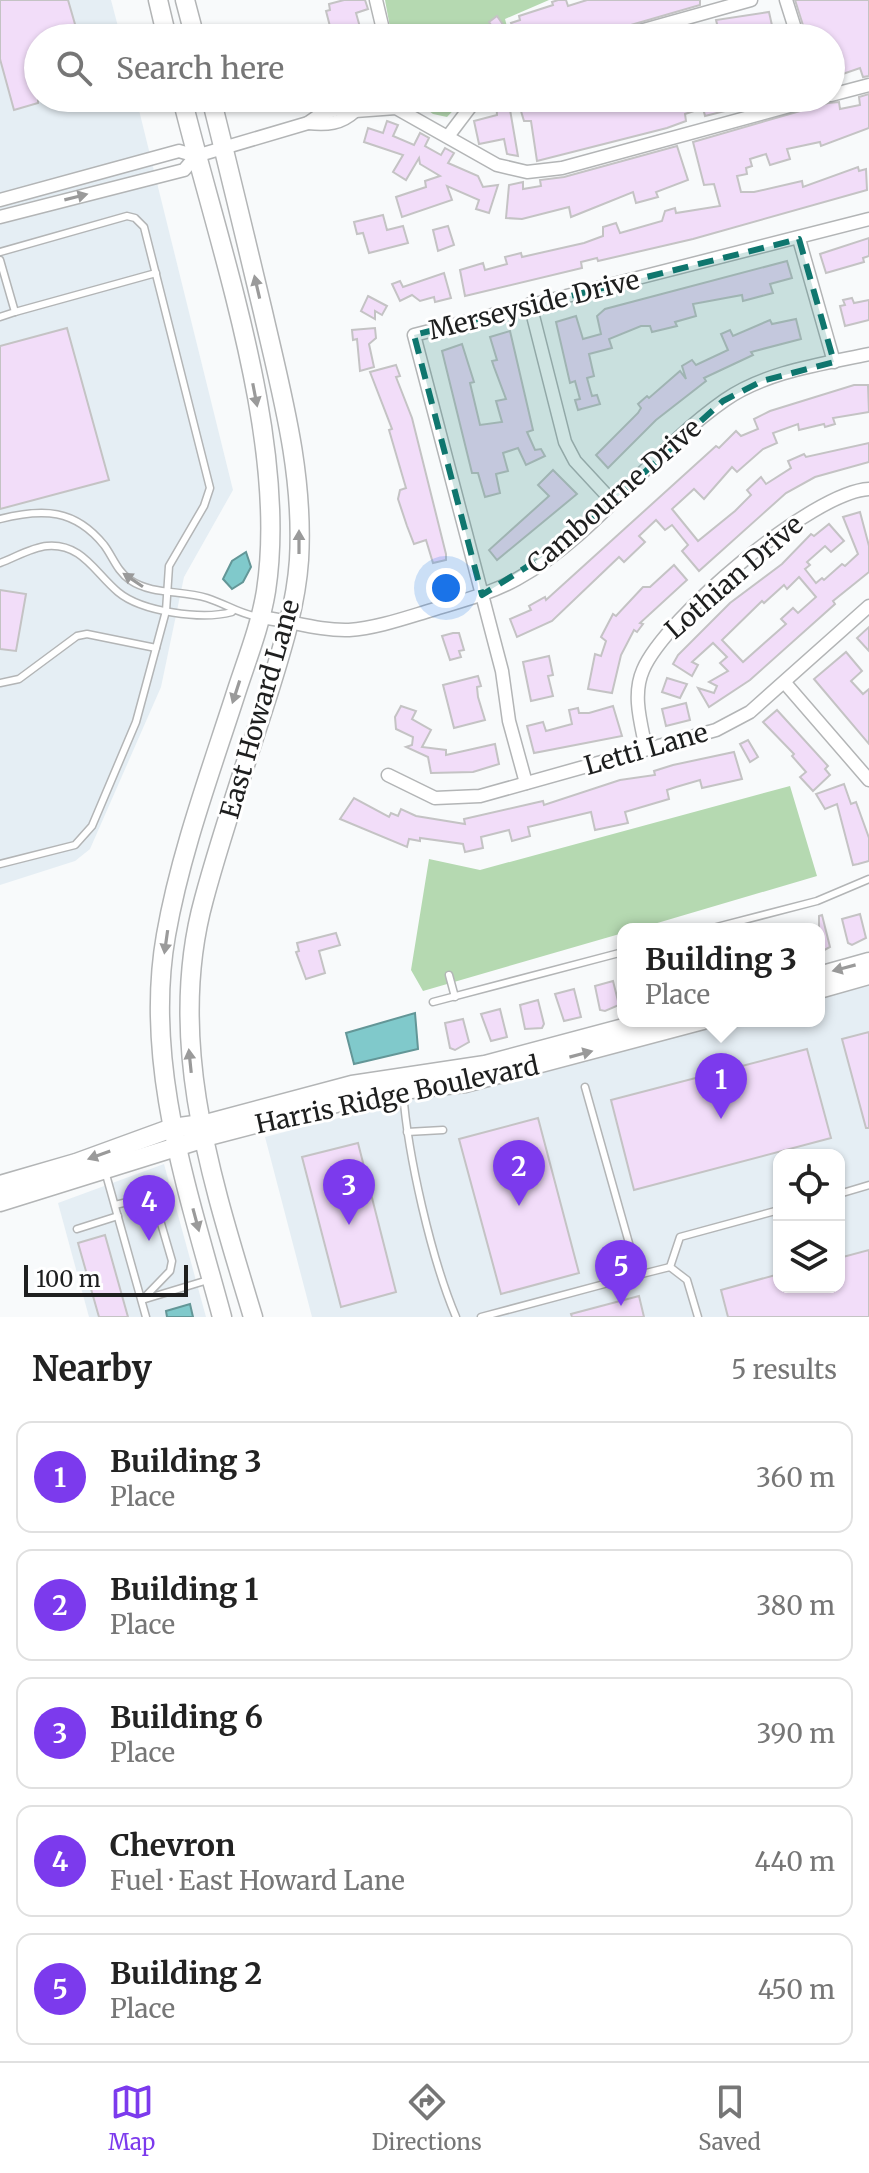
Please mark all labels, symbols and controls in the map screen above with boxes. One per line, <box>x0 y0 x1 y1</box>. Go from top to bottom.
search box <box>24 24 845 112</box>
icon: search <box>52 46 96 90</box>
text: Search here <box>116 49 284 87</box>
one-way arrow <box>63 191 88 203</box>
street label: Merseyside Drive <box>425 262 643 347</box>
one-way arrow <box>250 274 263 299</box>
one-way arrow <box>250 383 262 408</box>
street label: Cambourne Drive <box>520 411 708 580</box>
street label: Lothian Drive <box>658 508 809 645</box>
one-way arrow <box>293 529 305 554</box>
your location <box>426 568 466 608</box>
one-way arrow <box>122 573 143 588</box>
street label: East Howard Lane <box>212 596 307 822</box>
one-way arrow <box>230 680 242 704</box>
street label: Letti Lane <box>580 715 711 782</box>
popup <box>617 923 825 1027</box>
one-way arrow <box>159 929 171 954</box>
text: Building 3 <box>645 940 797 978</box>
one-way arrow <box>832 962 856 975</box>
text: Place <box>645 978 710 1011</box>
one-way arrow <box>569 1047 594 1059</box>
street label: Harris Ridge Boulevard <box>252 1048 542 1141</box>
one-way arrow <box>184 1049 197 1074</box>
pin: 1 <box>695 1053 747 1119</box>
pin: 2 <box>493 1140 545 1206</box>
one-way arrow <box>87 1149 111 1162</box>
map controls <box>773 1149 845 1293</box>
button: locate <box>773 1149 845 1221</box>
pin: 3 <box>323 1159 375 1225</box>
pin: 4 <box>123 1175 175 1241</box>
one-way arrow <box>191 1207 203 1232</box>
button: layers <box>773 1221 845 1293</box>
pin: 5 <box>595 1240 647 1306</box>
scale bar <box>24 1261 188 1297</box>
text: 100 m <box>36 1265 101 1293</box>
text: Nearby <box>32 1348 152 1390</box>
text: 5 results <box>731 1353 837 1386</box>
text: Building 3 <box>110 1442 262 1480</box>
text: 1 <box>54 1461 66 1494</box>
text: 360 m <box>756 1461 835 1494</box>
text: Place <box>110 1480 175 1513</box>
text: Building 1 <box>110 1570 258 1608</box>
text: 2 <box>52 1589 68 1622</box>
text: 380 m <box>756 1589 835 1622</box>
text: Place <box>110 1608 175 1641</box>
text: Building 6 <box>110 1698 263 1736</box>
text: 3 <box>53 1717 67 1750</box>
text: 390 m <box>756 1717 835 1750</box>
text: Place <box>110 1736 175 1769</box>
text: Chevron <box>110 1826 235 1864</box>
text: 4 <box>52 1845 68 1878</box>
text: 440 m <box>755 1845 835 1878</box>
text: Fuel · East Howard Lane <box>110 1864 405 1897</box>
text: Building 2 <box>110 1954 262 1992</box>
text: 5 <box>52 1973 68 2006</box>
text: 450 m <box>758 1973 835 2006</box>
text: Place <box>110 1992 175 2025</box>
tab: Map <box>108 2080 155 2156</box>
tab: Directions <box>372 2080 482 2156</box>
tab: Saved <box>698 2080 761 2156</box>

